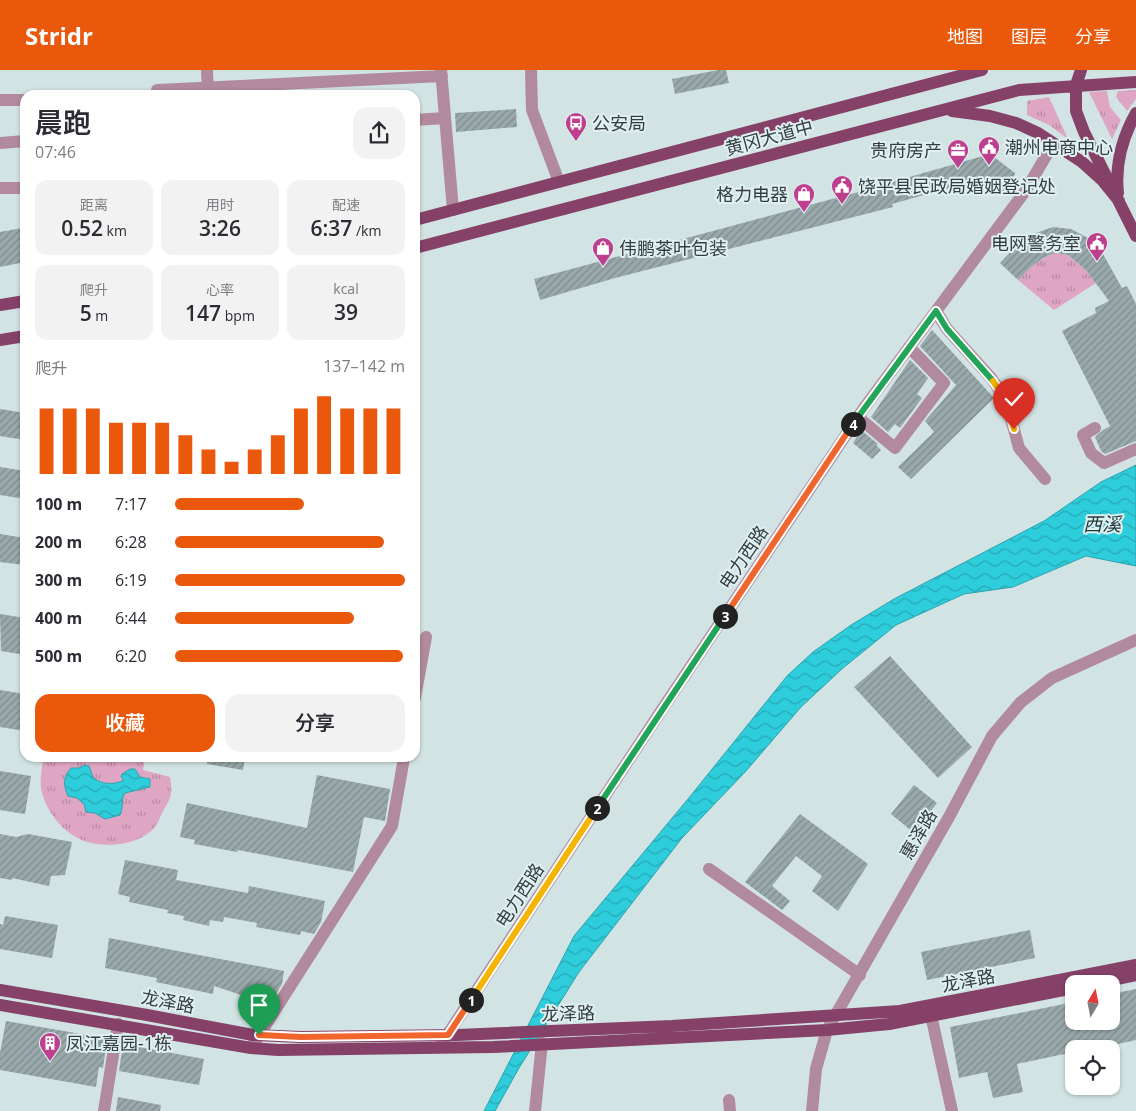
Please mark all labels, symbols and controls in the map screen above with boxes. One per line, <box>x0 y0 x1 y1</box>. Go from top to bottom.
text: Stridr <box>25 19 93 52</box>
text: 地图 <box>947 24 983 48</box>
text: 图层 <box>1011 24 1047 48</box>
text: 分享 <box>1075 24 1111 48</box>
text: 晨跑 <box>35 103 91 141</box>
button: share <box>353 107 405 159</box>
bus stop icon: 公安局 <box>564 111 588 142</box>
place label: 公安局 <box>592 111 646 135</box>
street label: 黄冈大道中 <box>722 114 816 160</box>
public building icon: 潮州电商中心 <box>977 135 1001 166</box>
place label: 潮州电商中心 <box>1005 135 1113 159</box>
place label: 贵府房产 <box>870 138 942 162</box>
office icon: 贵府房产 <box>946 138 970 169</box>
text: 07:46 <box>35 141 76 163</box>
public building icon: 饶平县民政局婚姻登记处 <box>830 174 854 205</box>
place label: 饶平县民政局婚姻登记处 <box>858 174 1056 198</box>
place label: 格力电器 <box>716 182 788 206</box>
shop icon: 格力电器 <box>792 182 816 213</box>
text: 距离 <box>80 195 108 214</box>
text: 用时 <box>206 195 234 214</box>
text: 配速 <box>332 195 360 214</box>
text: 0.52 <box>61 214 103 242</box>
text: 3:26 <box>199 214 241 242</box>
text: 6:37 <box>311 214 352 242</box>
text: km <box>103 221 127 240</box>
text: /km <box>352 221 381 240</box>
place label: 电网警务室 <box>991 231 1081 255</box>
public building icon: 电网警务室 <box>1085 231 1109 262</box>
shop icon: 伟鹏茶叶包装 <box>591 236 615 267</box>
place label: 伟鹏茶叶包装 <box>619 236 727 260</box>
text: kcal <box>333 279 359 298</box>
text: 爬升 <box>80 280 108 299</box>
text: 心率 <box>206 280 234 299</box>
text: 39 <box>334 298 358 326</box>
text: 5 <box>80 299 92 327</box>
text: 147 <box>185 299 221 327</box>
text: m <box>92 306 108 325</box>
text: bpm <box>221 306 255 325</box>
text: 137–142 m <box>323 355 405 377</box>
text: 爬升 <box>35 357 67 379</box>
pin <box>993 378 1035 429</box>
icon: check <box>1000 385 1028 413</box>
pin: 4 <box>840 412 866 436</box>
text: 4 <box>849 415 858 434</box>
text: 100 m <box>35 493 82 515</box>
text: 7:17 <box>115 493 147 515</box>
water label: 西溪 <box>1083 511 1123 537</box>
street label: 电力西路 <box>713 520 773 594</box>
text: 200 m <box>35 531 82 553</box>
text: 6:28 <box>115 531 147 553</box>
text: 300 m <box>35 569 82 591</box>
text: 6:19 <box>115 569 147 591</box>
pin: 3 <box>712 604 738 628</box>
text: 400 m <box>35 607 82 629</box>
text: 6:44 <box>115 607 147 629</box>
text: 3 <box>721 607 730 626</box>
text: 500 m <box>35 645 82 667</box>
text: 6:20 <box>115 645 147 667</box>
button: 收藏 <box>35 694 215 752</box>
button: 分享 <box>225 694 405 752</box>
pin: 2 <box>584 796 610 820</box>
text: 2 <box>593 799 602 818</box>
street label: 惠泽路 <box>894 805 942 863</box>
street label: 电力西路 <box>489 858 549 932</box>
street label: 龙泽路 <box>939 963 997 997</box>
north arrow <box>1065 975 1120 1030</box>
map controls <box>1065 975 1120 1095</box>
street label: 龙泽路 <box>139 984 197 1018</box>
pin <box>238 984 280 1035</box>
pin: 1 <box>458 988 484 1012</box>
icon: arrive <box>245 991 273 1019</box>
text: 1 <box>467 991 476 1010</box>
street label: 龙泽路 <box>541 1000 595 1026</box>
building icon: 凤江嘉园-1栋 <box>38 1031 62 1062</box>
place label: 凤江嘉园-1栋 <box>66 1031 172 1055</box>
button: locate <box>1065 1040 1120 1095</box>

